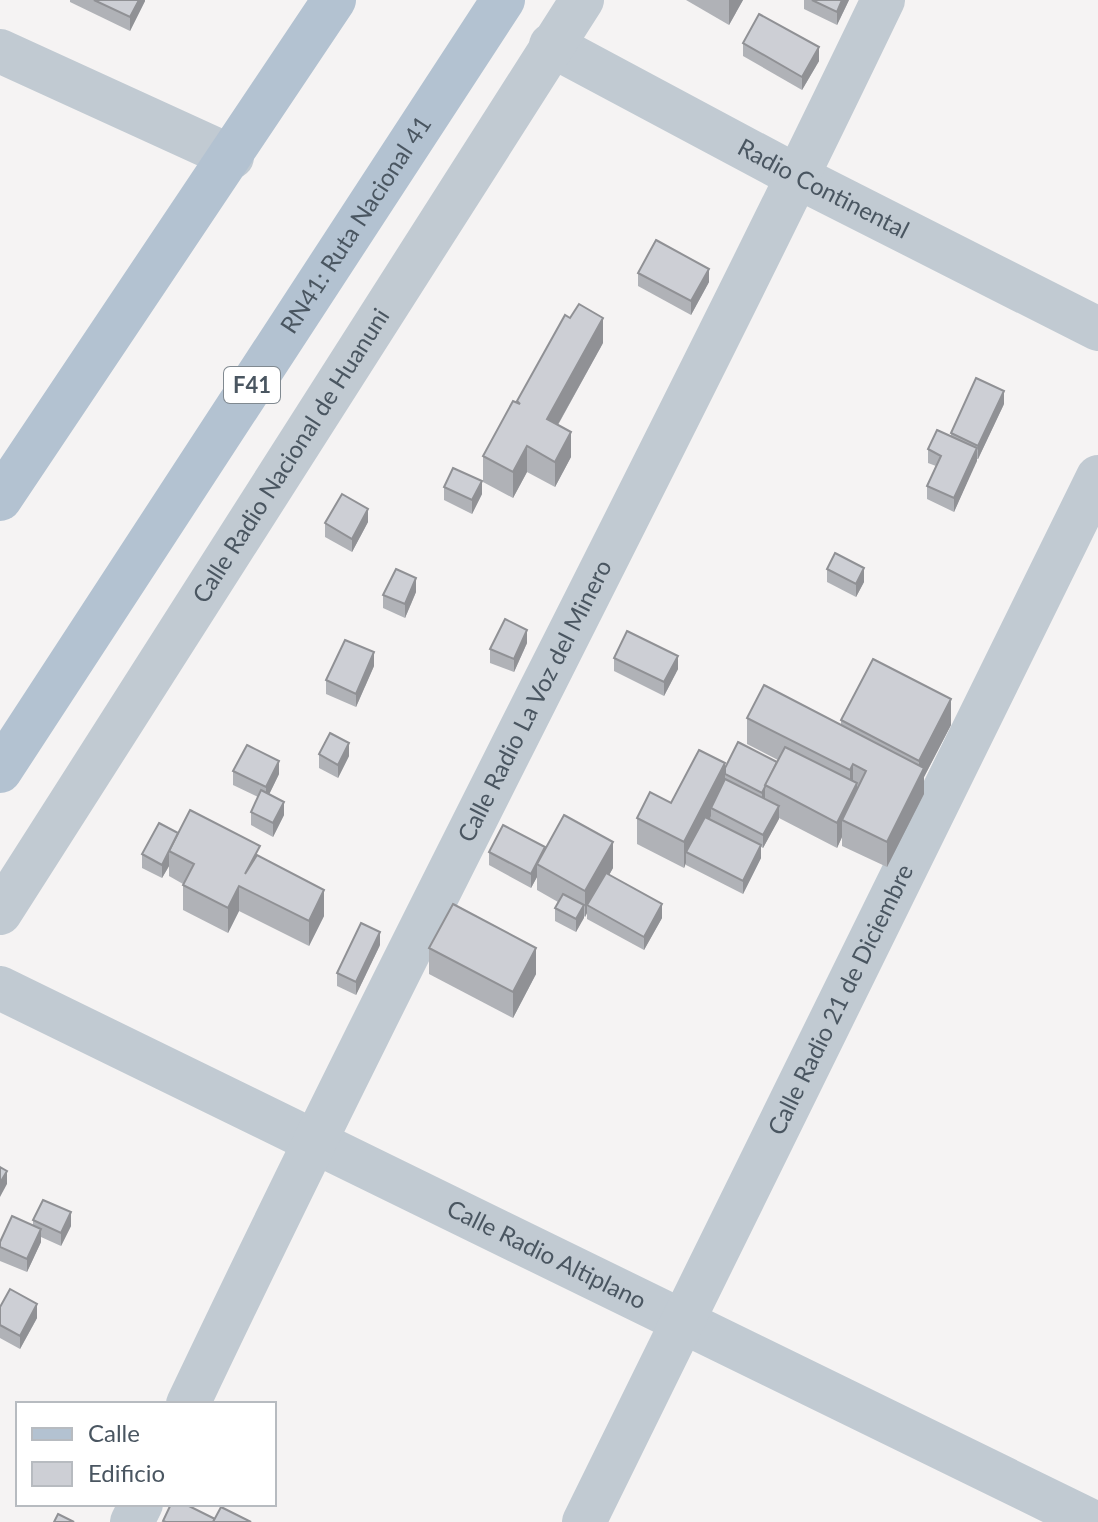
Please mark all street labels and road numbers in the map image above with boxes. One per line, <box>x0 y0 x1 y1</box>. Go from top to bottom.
street label: RN41: Ruta Nacional 41 <box>274 110 436 338</box>
street label: Radio Continental <box>733 132 914 244</box>
street label: Calle Radio Nacional de Huanuni <box>186 303 395 608</box>
road number: F41 <box>224 367 280 403</box>
street label: Calle Radio La Voz del Minero <box>451 554 617 846</box>
street label: Calle Radio 21 de Diciembre <box>761 859 918 1139</box>
street label: Calle Radio Altiplano <box>443 1193 651 1314</box>

